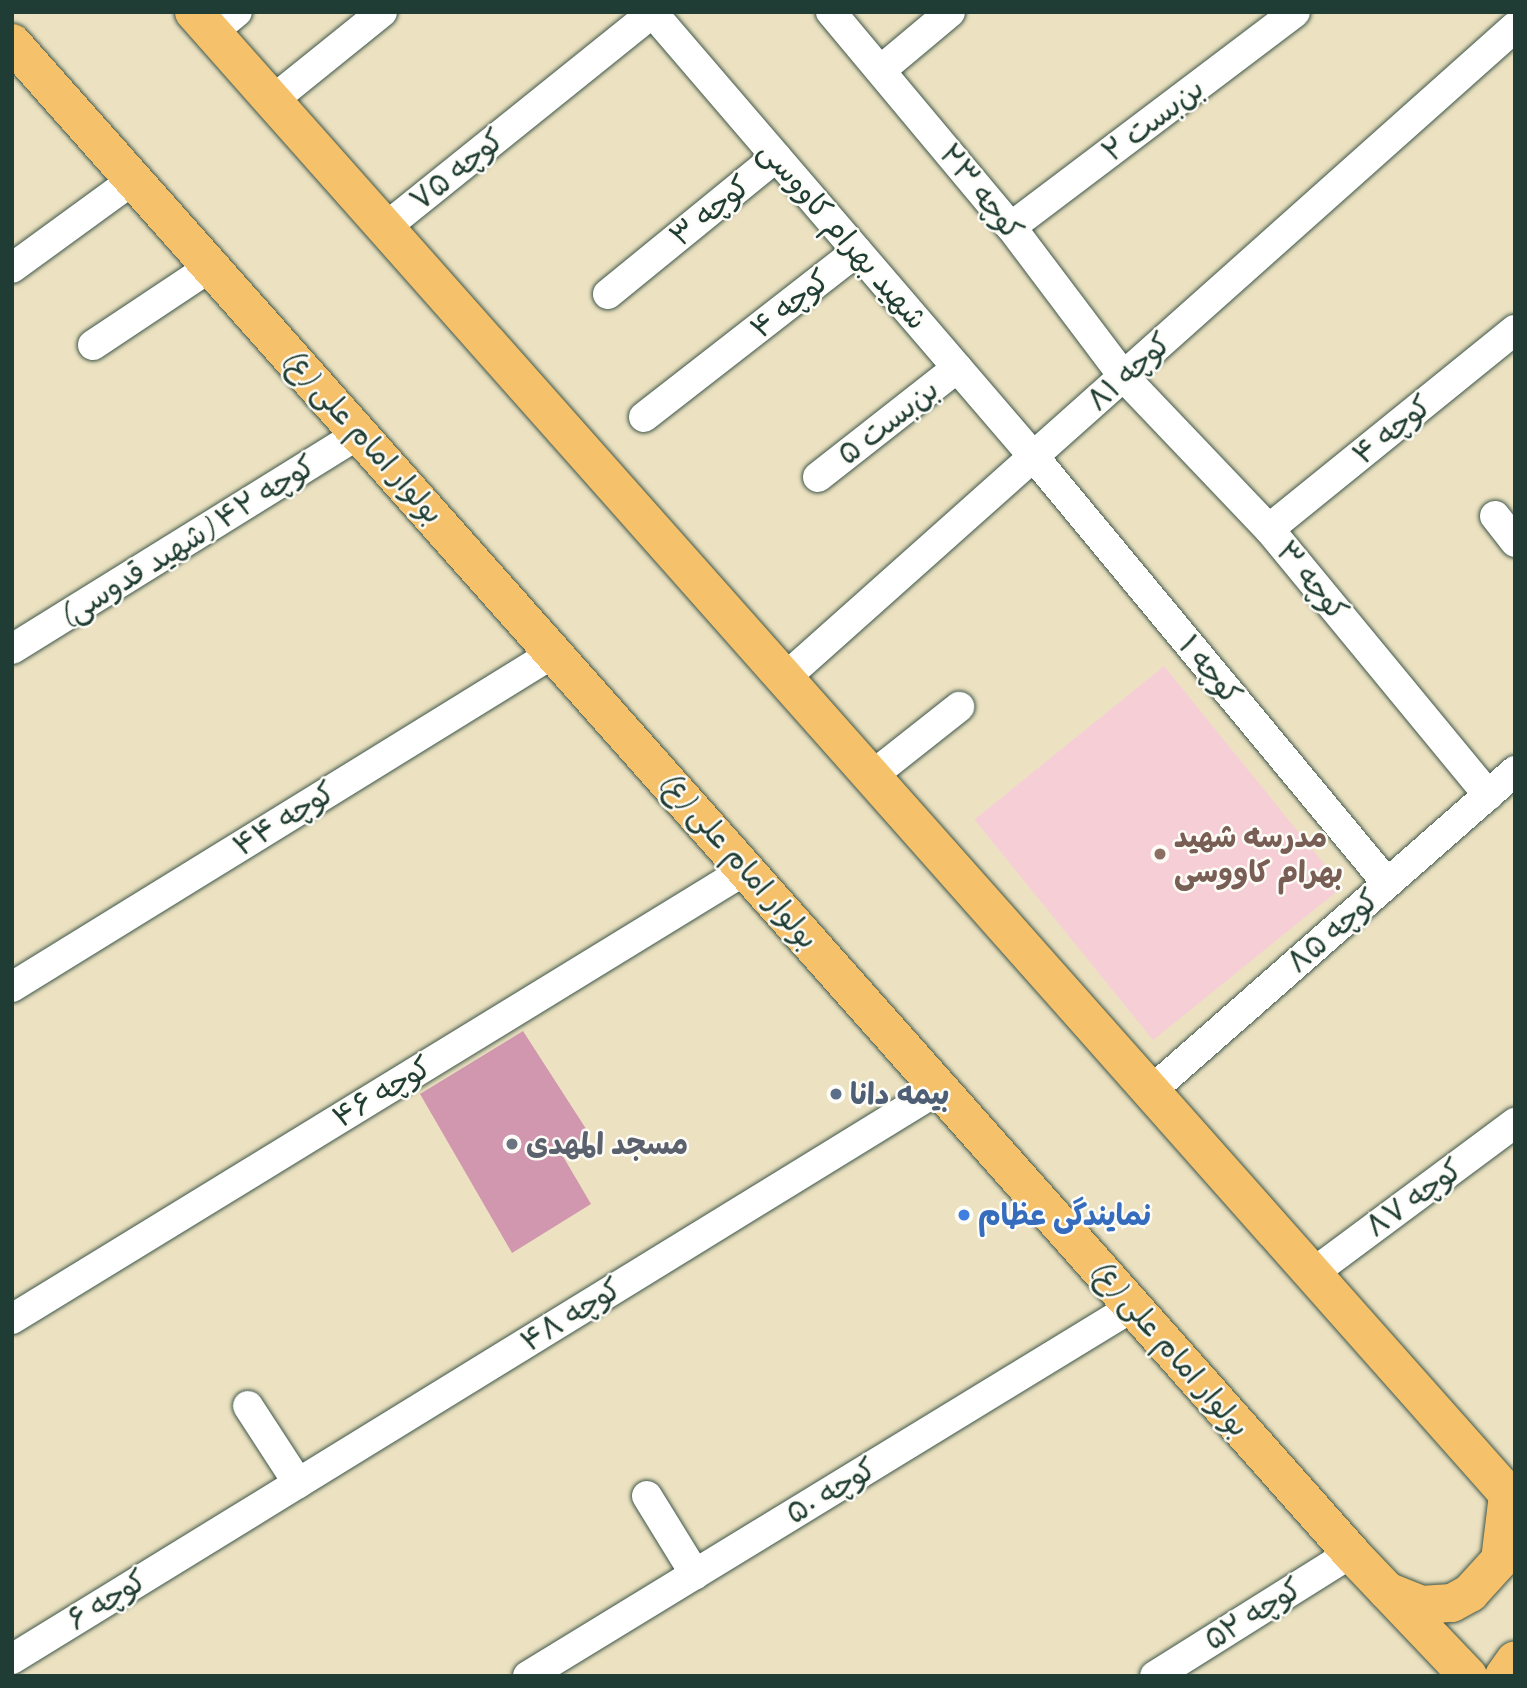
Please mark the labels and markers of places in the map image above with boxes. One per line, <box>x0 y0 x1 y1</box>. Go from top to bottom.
place label: مدرسه شهید بهرام کاووسی <box>1174 819 1343 890</box>
marker: مدرسه شهید بهرام کاووسی <box>1152 846 1168 862</box>
place label: بیمه دانا <box>850 1076 949 1112</box>
marker: بیمه دانا <box>828 1086 844 1102</box>
place label: مسجد المهدی <box>526 1126 688 1162</box>
marker: مسجد المهدی <box>504 1136 520 1152</box>
place label: نمایندگی عظام <box>978 1197 1151 1233</box>
marker: نمایندگی عظام <box>956 1207 972 1223</box>

